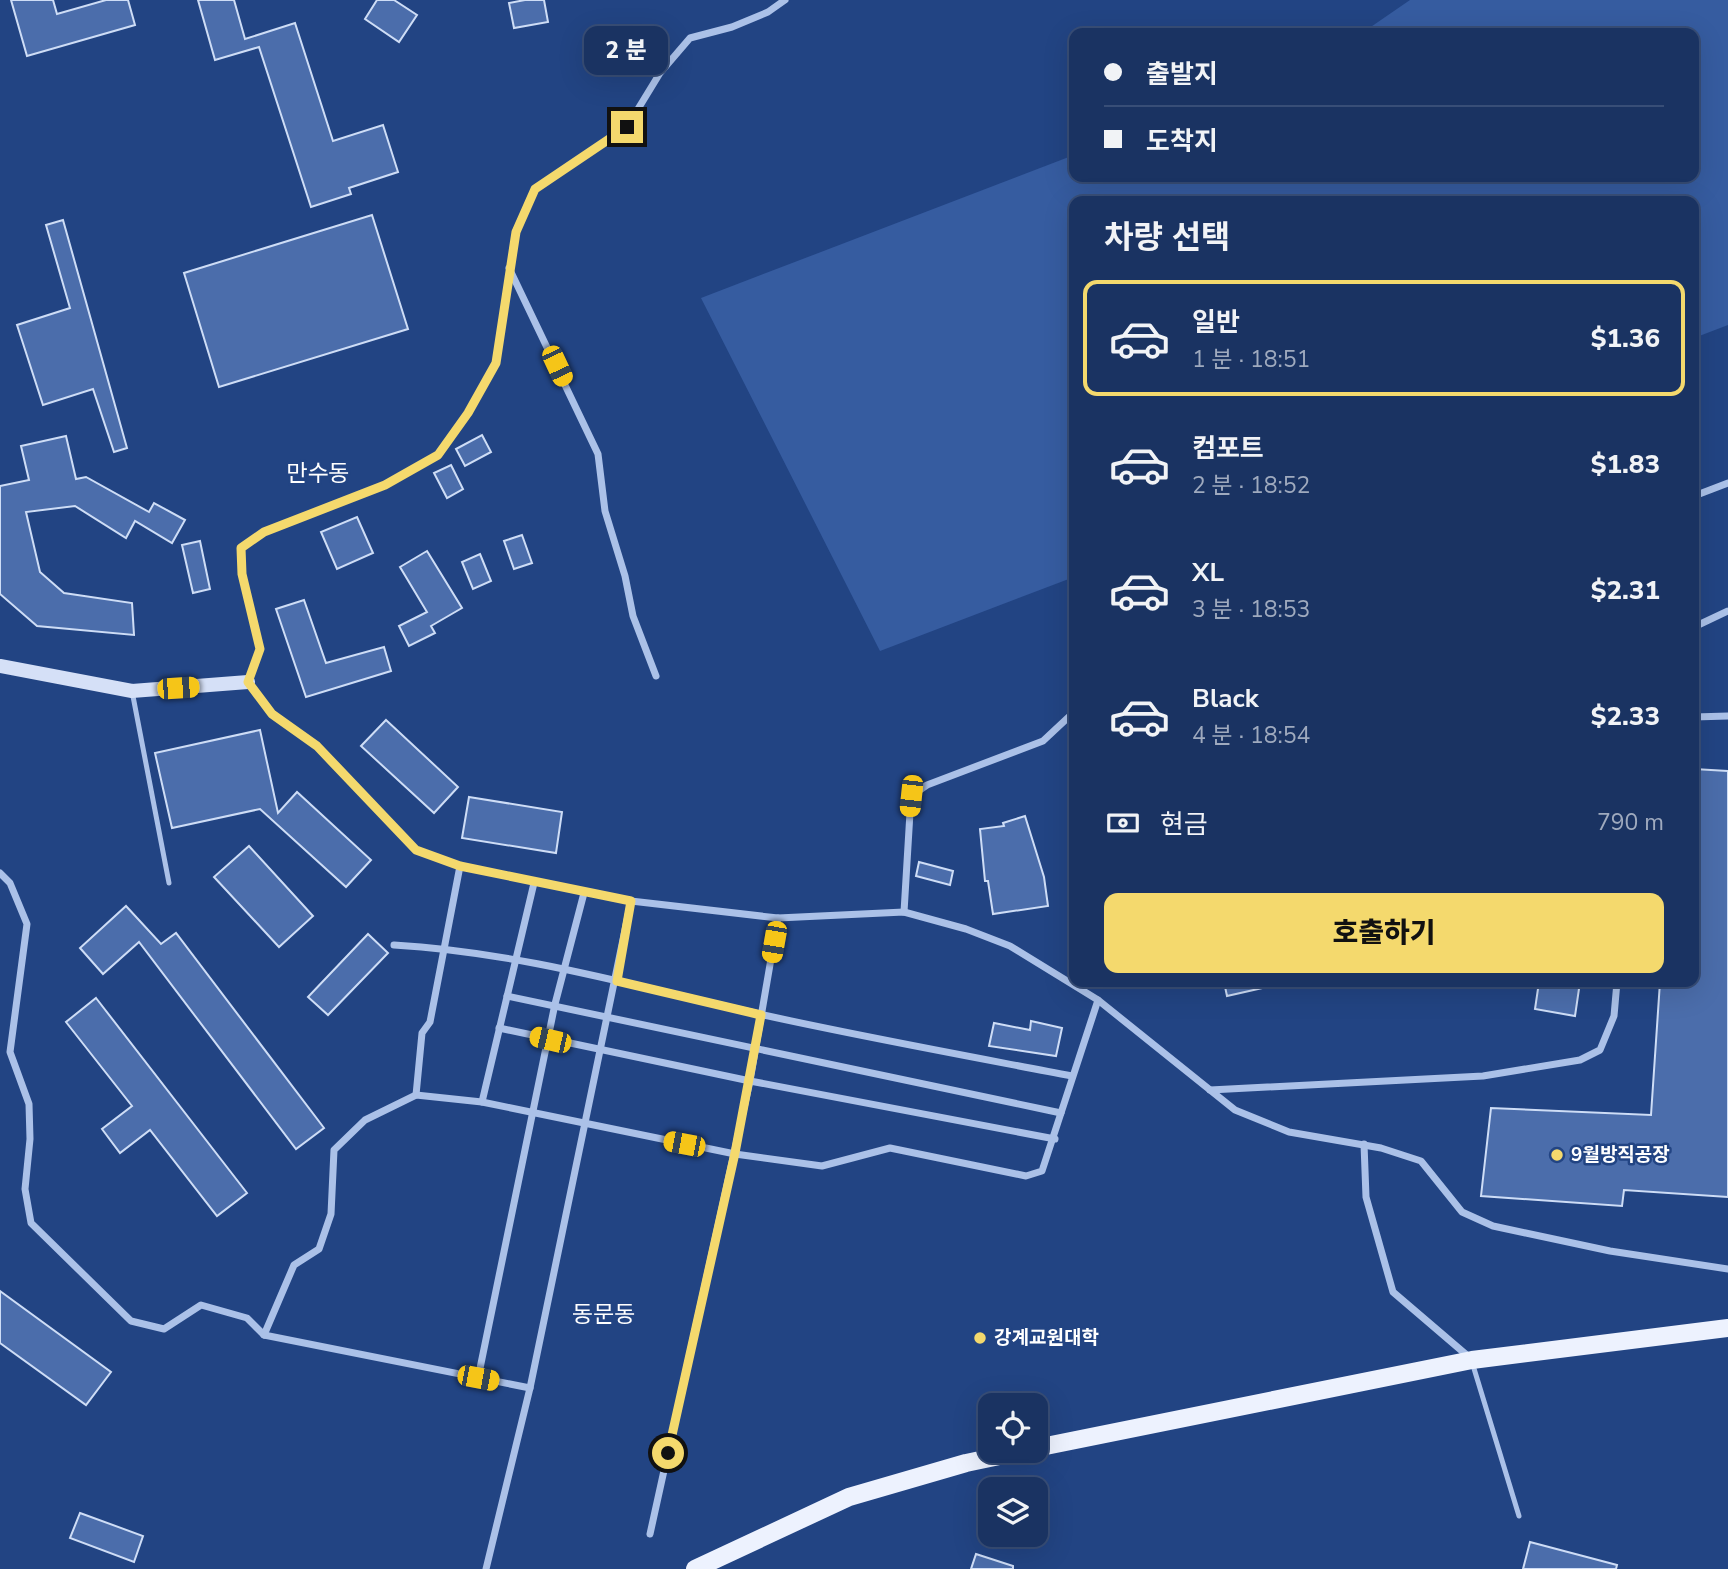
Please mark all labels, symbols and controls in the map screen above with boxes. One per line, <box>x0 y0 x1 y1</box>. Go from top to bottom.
callout: 2 분 <box>585 25 669 74</box>
text: 2 분 <box>605 35 647 66</box>
text: 출발지 <box>1146 57 1218 92</box>
route end <box>611 111 643 143</box>
text: 도착지 <box>1146 124 1218 159</box>
text: 차량 선택 <box>1104 216 1230 259</box>
text: 일반 <box>1192 305 1240 340</box>
icon: car <box>1108 307 1171 370</box>
text: $1.36 <box>1591 321 1660 356</box>
car <box>539 343 576 389</box>
text: 1 분 · 18:51 <box>1192 344 1310 375</box>
text: 컴포트 <box>1192 431 1264 466</box>
icon: car <box>1108 433 1171 496</box>
text: $1.83 <box>1591 447 1660 482</box>
district label: 만수동 <box>286 458 350 489</box>
text: 2 분 · 18:52 <box>1192 470 1310 501</box>
text: XL <box>1192 555 1224 590</box>
icon: car <box>1108 559 1171 622</box>
text: $2.31 <box>1591 573 1660 608</box>
text: 3 분 · 18:53 <box>1192 594 1310 625</box>
car <box>157 676 200 700</box>
text: Black <box>1192 681 1259 716</box>
icon: car <box>1108 685 1171 748</box>
text: $2.33 <box>1591 699 1660 734</box>
text: 4 분 · 18:54 <box>1192 720 1310 751</box>
car <box>899 774 924 818</box>
icon: cash <box>1104 804 1142 842</box>
text: 현금 <box>1160 807 1208 842</box>
text: 790 m <box>1597 807 1664 838</box>
button: 호출하기 <box>1104 893 1664 973</box>
car <box>761 919 788 965</box>
car <box>528 1025 573 1055</box>
car <box>662 1130 707 1158</box>
place label: 9월방직공장 <box>1571 1142 1670 1168</box>
marker: 9월방직공장 <box>1549 1147 1565 1163</box>
district label: 동문동 <box>572 1299 636 1330</box>
place label: 강계교원대학 <box>994 1325 1099 1351</box>
marker: 강계교원대학 <box>972 1330 988 1346</box>
car <box>456 1364 501 1392</box>
map controls <box>978 1393 1048 1547</box>
button: locate <box>978 1393 1048 1463</box>
route start <box>652 1437 684 1469</box>
button: layers <box>978 1477 1048 1547</box>

